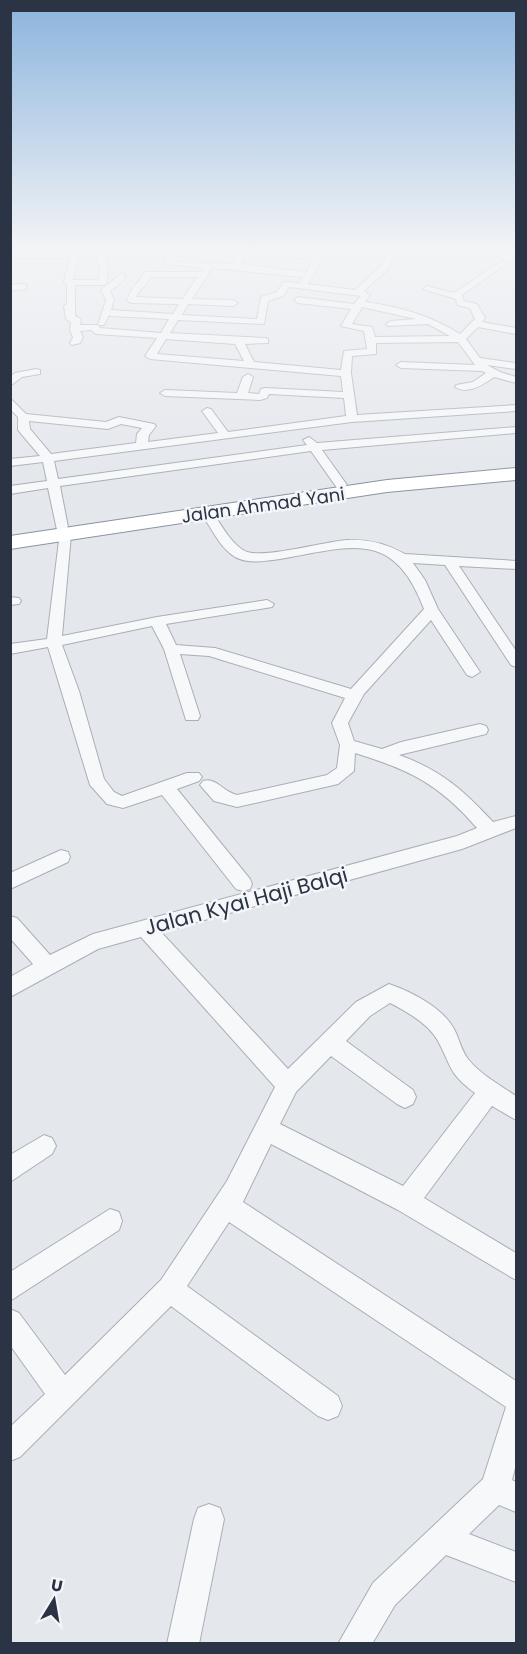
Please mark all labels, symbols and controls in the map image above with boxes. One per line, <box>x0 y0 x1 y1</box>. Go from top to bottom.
street label: Jalan Ahmad Yani <box>180 481 346 529</box>
street label: Jalan Kyai Haji Balqi <box>141 860 351 942</box>
north arrow <box>24 1570 84 1630</box>
text: U <box>49 1573 64 1598</box>

